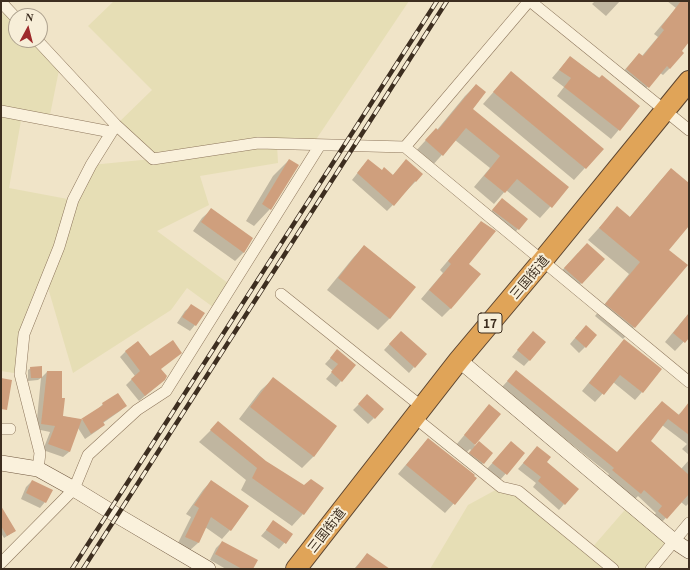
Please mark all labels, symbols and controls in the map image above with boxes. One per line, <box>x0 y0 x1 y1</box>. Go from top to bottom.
north arrow <box>8 8 48 48</box>
text: N <box>25 11 34 24</box>
street label: 三国街道 <box>506 252 552 302</box>
road number: 17 <box>478 313 502 333</box>
street label: 三国街道 <box>304 505 348 555</box>

